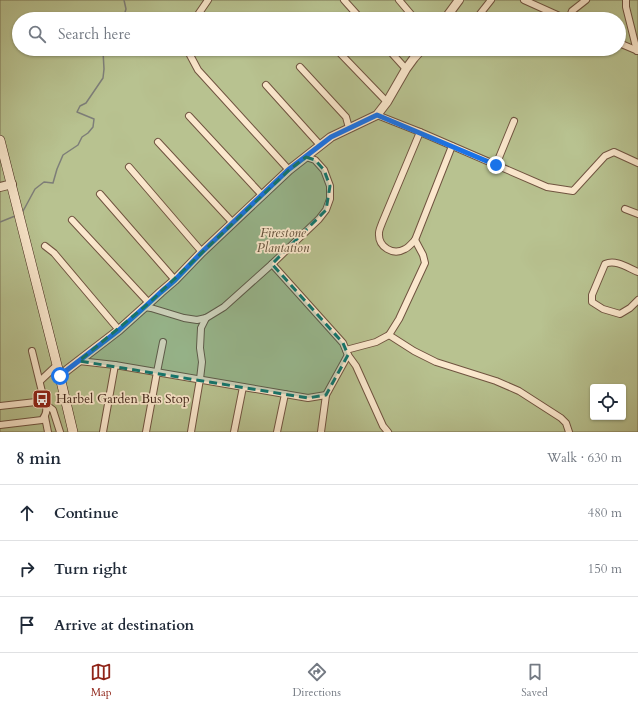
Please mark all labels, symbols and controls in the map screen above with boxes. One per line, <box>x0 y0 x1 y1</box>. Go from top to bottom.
search box <box>12 12 626 56</box>
icon: search <box>26 23 48 45</box>
text: Search here <box>58 24 131 44</box>
route end <box>487 156 505 174</box>
park label: Firestone Plantation <box>257 224 310 257</box>
route start <box>51 367 69 385</box>
map controls <box>590 384 626 420</box>
button: locate <box>590 384 626 420</box>
bus stop icon: Harbel Garden Bus Stop <box>31 388 53 410</box>
place label: Harbel Garden Bus Stop <box>56 390 190 408</box>
text: 8 min <box>16 447 61 470</box>
text: Walk · 630 m <box>547 449 622 467</box>
icon: ahead <box>16 502 38 524</box>
text: Continue <box>54 503 119 523</box>
text: 480 m <box>588 504 622 522</box>
icon: right <box>16 558 38 580</box>
text: Turn right <box>54 559 127 579</box>
text: 150 m <box>588 560 622 578</box>
icon: arrive <box>16 614 38 636</box>
text: Arrive at destination <box>54 615 194 635</box>
tab: Map <box>90 661 112 700</box>
tab: Directions <box>292 661 341 700</box>
tab: Saved <box>521 661 548 700</box>

